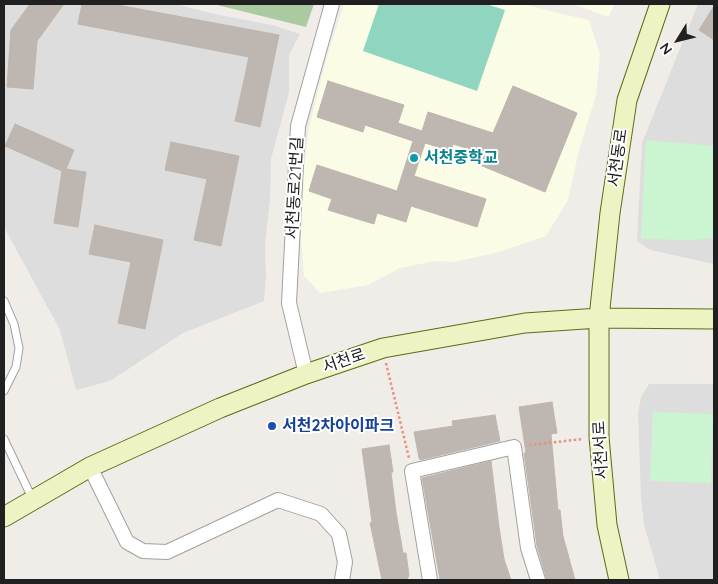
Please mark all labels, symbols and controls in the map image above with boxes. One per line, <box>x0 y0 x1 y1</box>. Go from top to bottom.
north arrow <box>653 15 703 65</box>
text: N <box>656 39 676 58</box>
street label: 서천동로 <box>604 128 632 188</box>
street label: 서천동로21번길 <box>283 136 307 240</box>
place label: 서천중학교 <box>424 148 498 168</box>
marker: 서천중학교 <box>408 152 420 164</box>
street label: 서천로 <box>320 345 368 377</box>
place label: 서천2차아이파크 <box>282 416 394 436</box>
marker: 서천2차아이파크 <box>266 420 278 432</box>
street label: 서천서로 <box>590 420 612 480</box>

